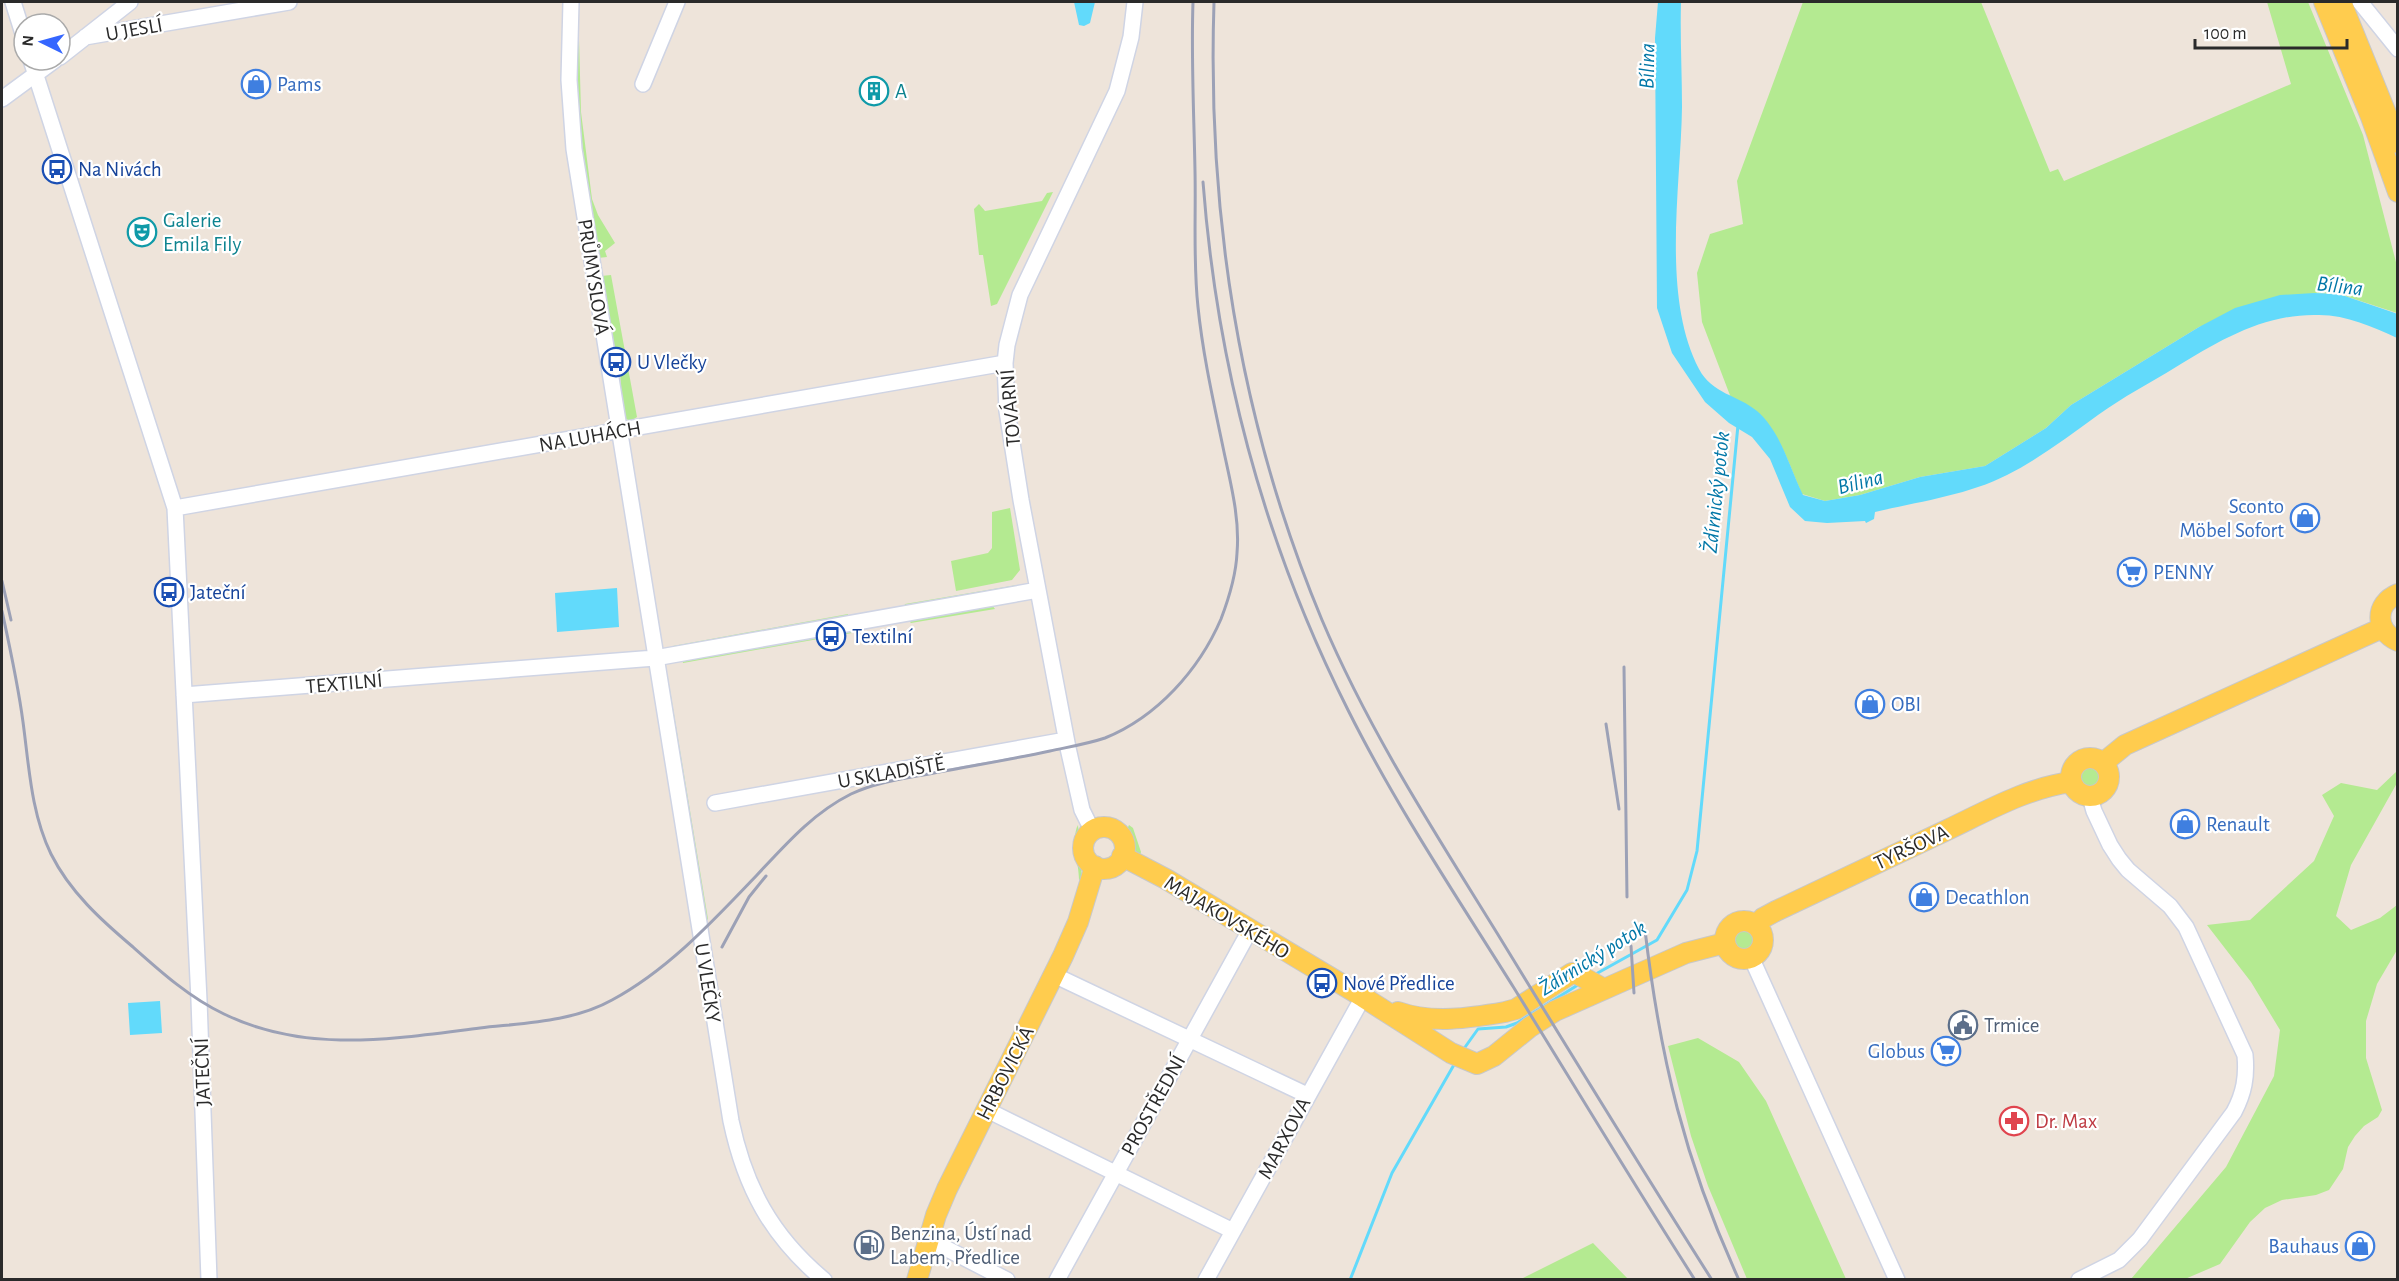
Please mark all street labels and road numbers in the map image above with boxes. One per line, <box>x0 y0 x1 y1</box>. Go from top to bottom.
street label: U JESLÍ <box>104 12 165 45</box>
street label: PRŮMYSLOVÁ <box>574 217 615 337</box>
street label: TOVÁRNÍ <box>995 368 1024 448</box>
street label: NA LUHÁCH <box>537 415 643 456</box>
street label: TEXTILNÍ <box>304 668 384 697</box>
street label: U SKLADIŠTĚ <box>836 751 946 792</box>
street label: TYRŠOVA <box>1870 819 1952 874</box>
street label: MAJAKOVSKÉHO <box>1161 870 1294 963</box>
street label: U VLEČKY <box>691 941 726 1024</box>
street label: HRBOVICKÁ <box>971 1022 1038 1123</box>
street label: JATEČNÍ <box>189 1037 214 1107</box>
street label: PROSTŘEDNÍ <box>1116 1050 1190 1159</box>
street label: MARXOVA <box>1254 1094 1315 1182</box>

